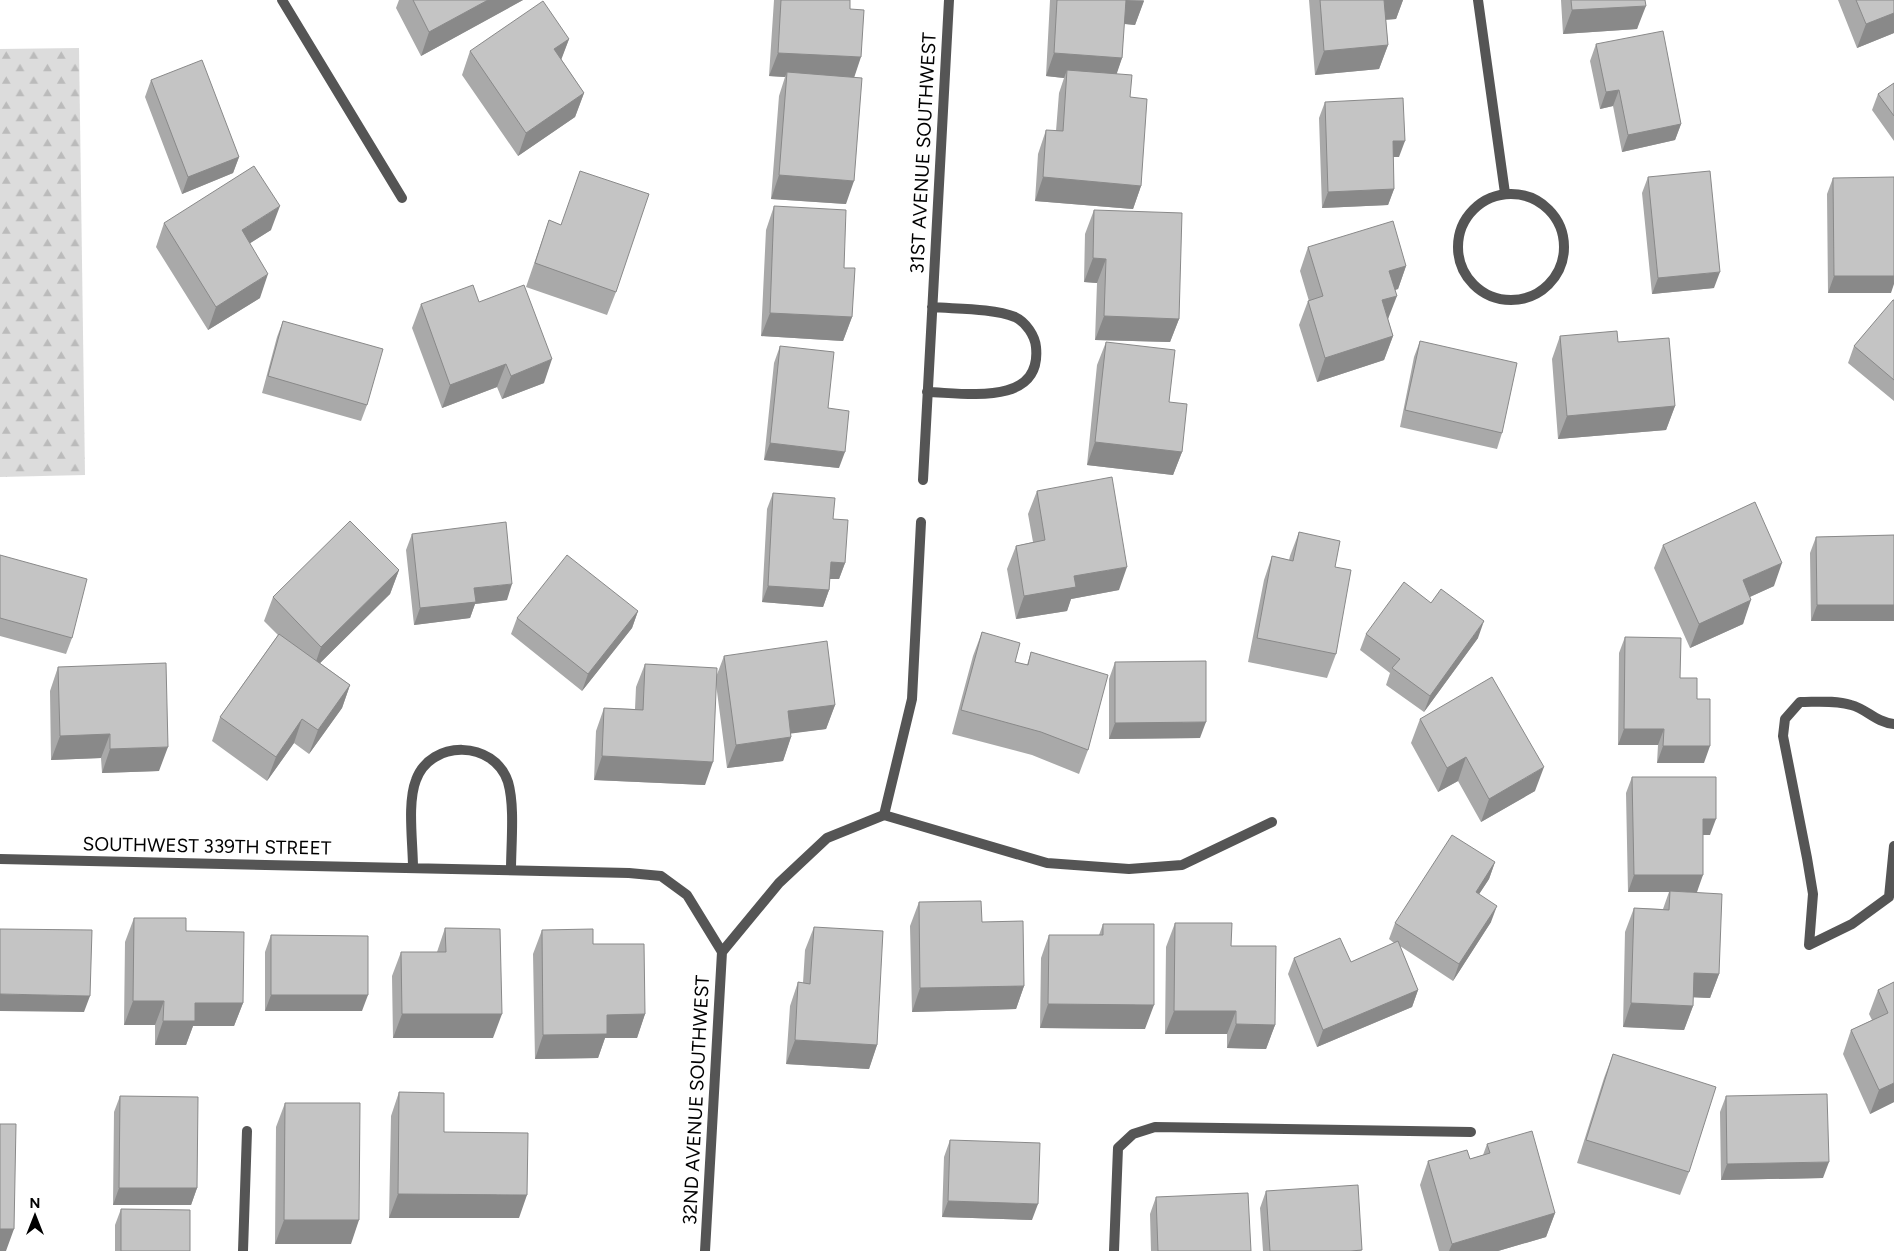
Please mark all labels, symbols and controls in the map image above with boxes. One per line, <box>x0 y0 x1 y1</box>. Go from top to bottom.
street label: 31ST AVENUE SOUTHWEST <box>905 31 941 274</box>
street label: SOUTHWEST 339TH STREET <box>82 832 332 860</box>
street label: 32ND AVENUE SOUTHWEST <box>678 974 714 1225</box>
north arrow <box>10 1191 60 1241</box>
text: N <box>30 1195 40 1212</box>

